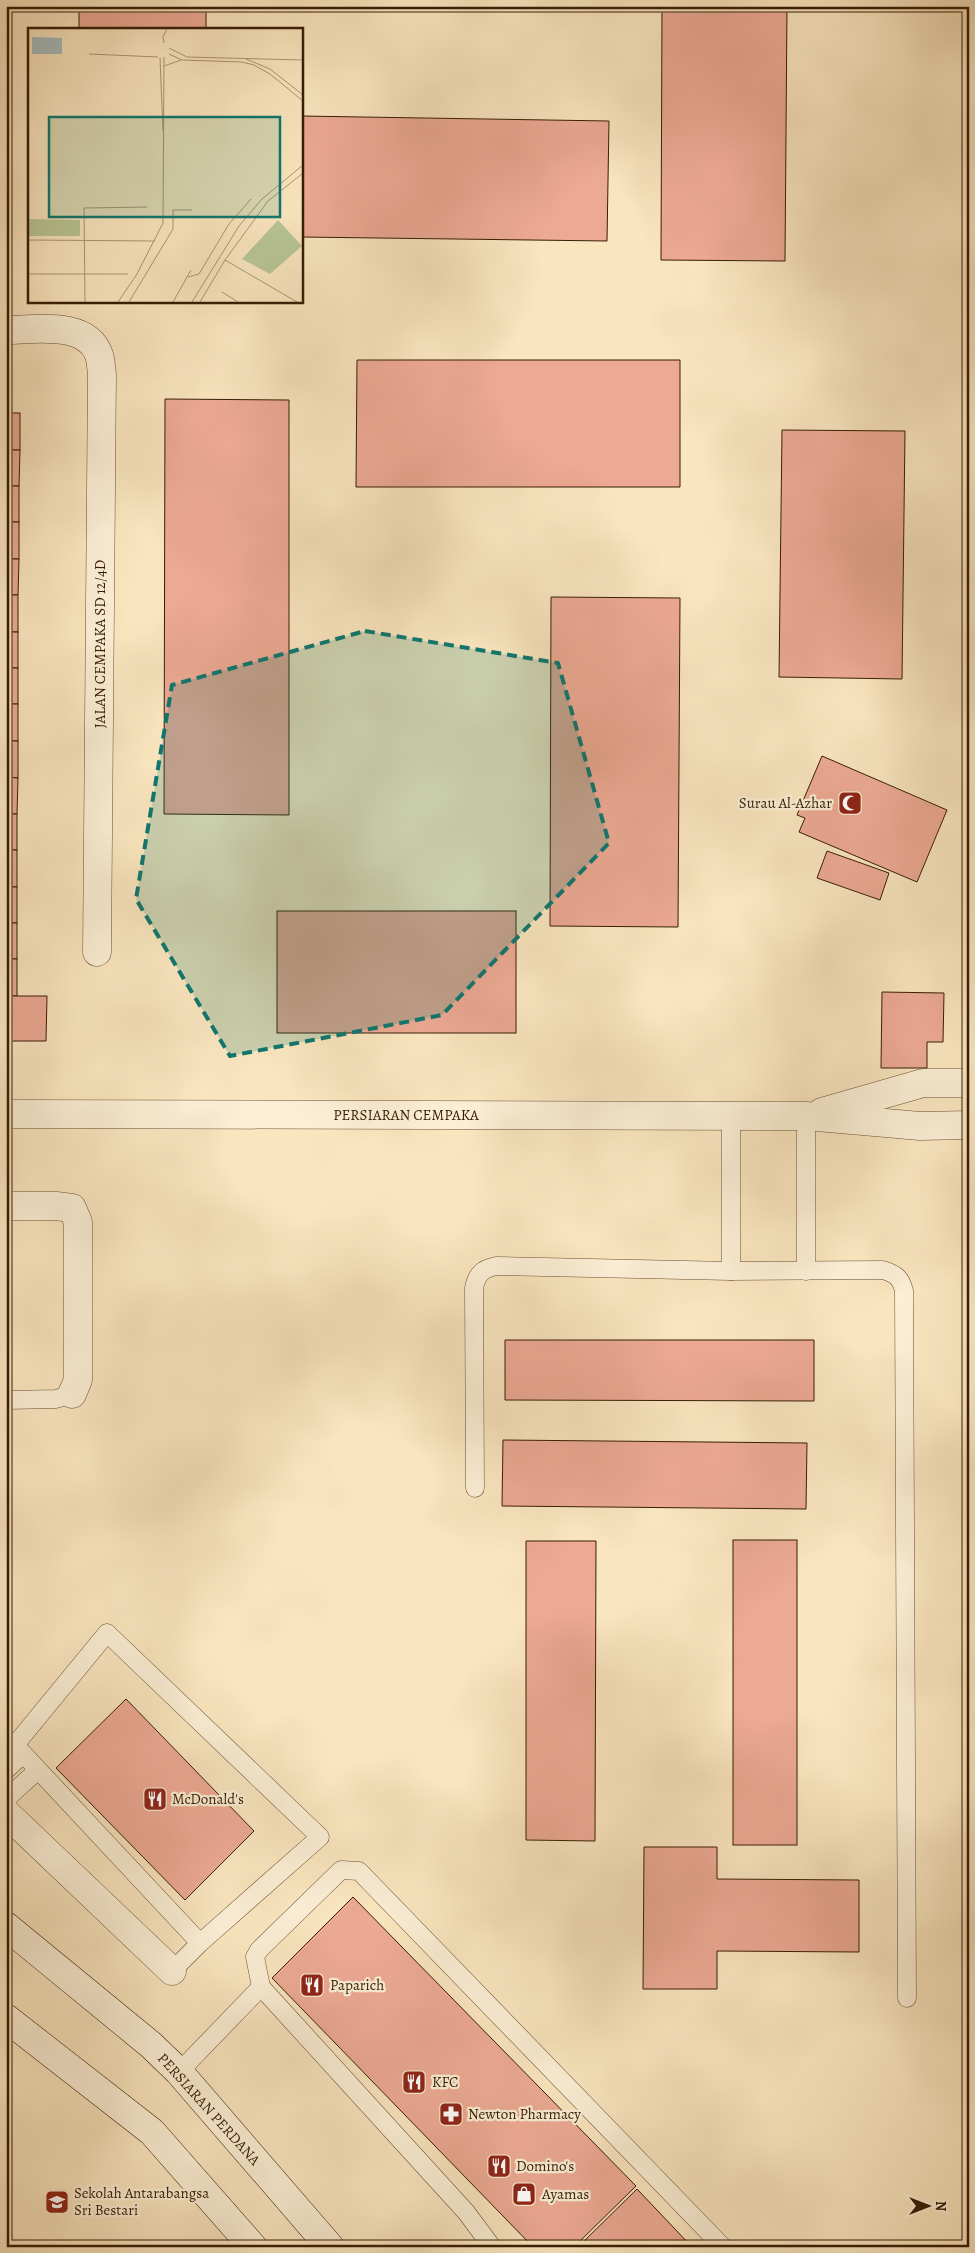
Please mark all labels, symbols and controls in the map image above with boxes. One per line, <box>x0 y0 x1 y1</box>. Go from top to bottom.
inset map <box>28 28 302 302</box>
street label: JALAN CEMPAKA SD 12/4D <box>90 560 110 728</box>
mosque icon: Surau Al-Azhar <box>837 790 863 816</box>
place label: Surau Al-Azhar <box>739 793 832 813</box>
street label: PERSIARAN CEMPAKA <box>333 1105 479 1125</box>
restaurant icon: McDonald's <box>142 1786 168 1812</box>
place label: McDonald's <box>172 1789 244 1809</box>
restaurant icon: Paparich <box>299 1972 325 1998</box>
place label: Paparich <box>330 1975 384 1995</box>
street label: PERSIARAN PERDANA <box>153 2049 265 2170</box>
restaurant icon: KFC <box>401 2069 427 2095</box>
place label: KFC <box>432 2072 458 2092</box>
pharmacy icon: Newton Pharmacy <box>438 2101 464 2127</box>
place label: Newton Pharmacy <box>468 2104 581 2124</box>
restaurant icon: Domino's <box>486 2153 512 2179</box>
place label: Domino's <box>516 2156 574 2176</box>
north arrow <box>902 2180 952 2230</box>
shop icon: Ayamas <box>511 2181 537 2207</box>
place label: Sekolah Antarabangsa Sri Bestari <box>74 2183 209 2220</box>
place label: Ayamas <box>541 2184 589 2204</box>
school or university icon: Sekolah Antarabangsa Sri Bestari <box>44 2189 70 2215</box>
text: N <box>931 2201 950 2211</box>

